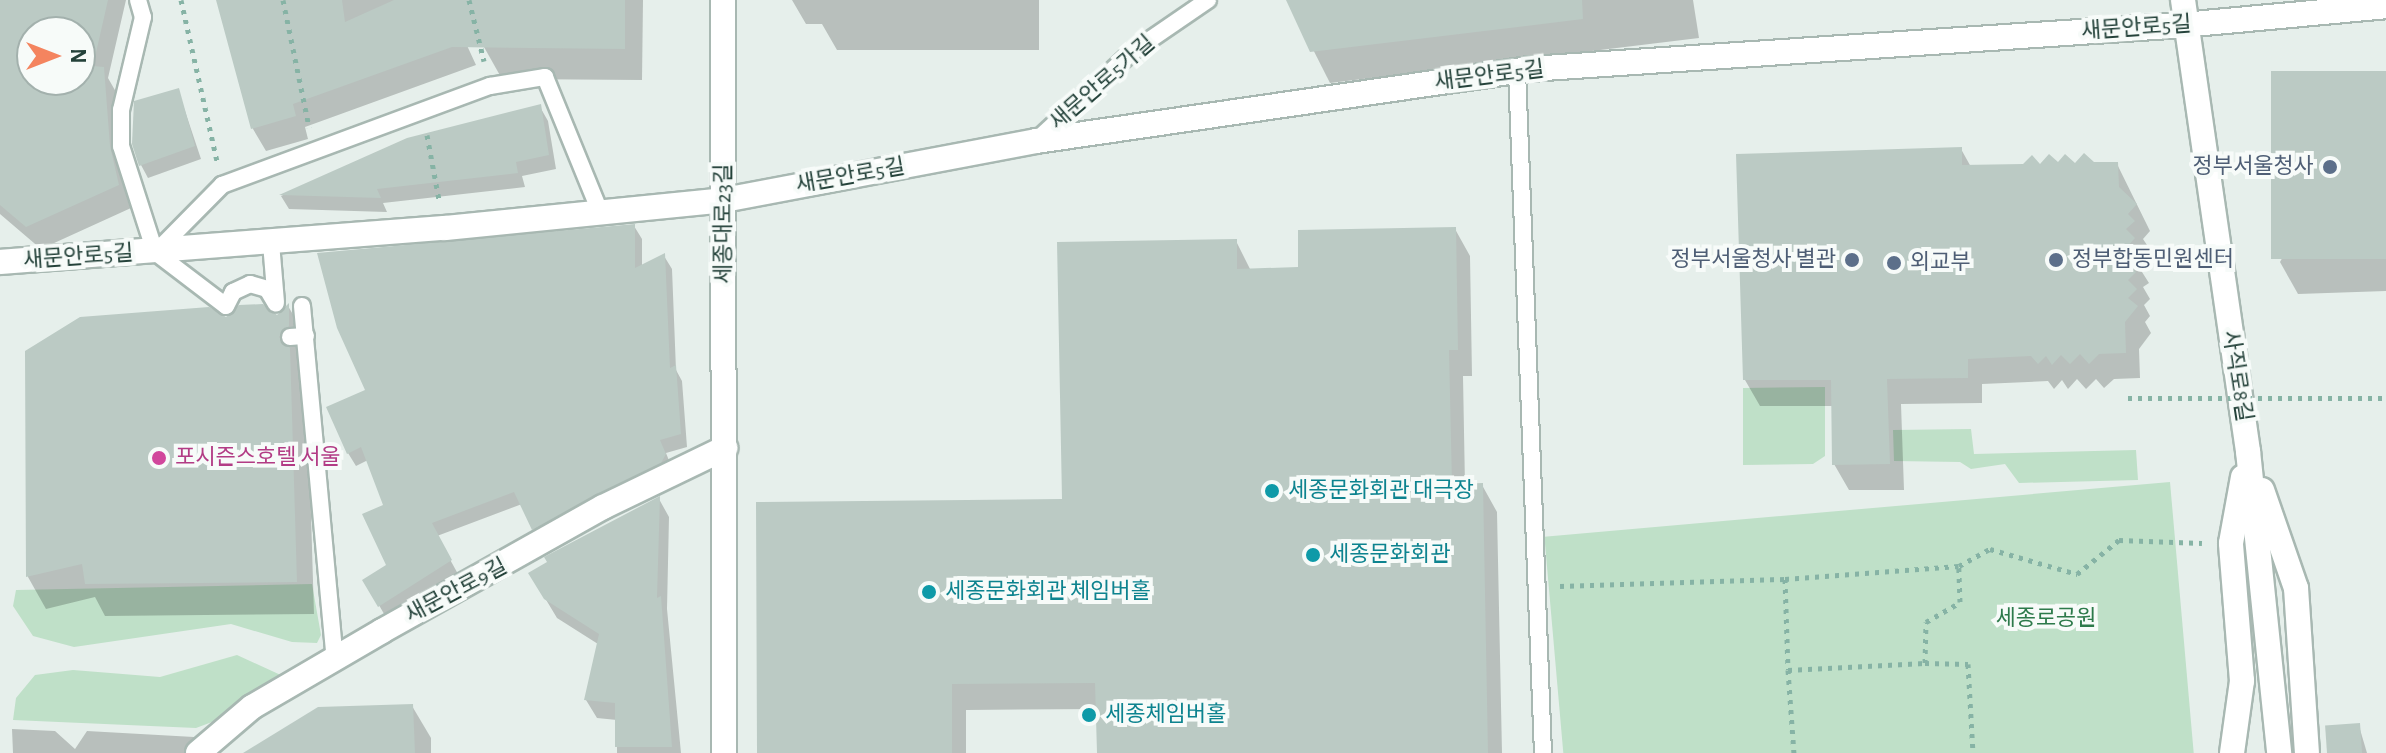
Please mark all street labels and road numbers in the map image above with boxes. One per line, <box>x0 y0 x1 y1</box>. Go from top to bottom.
street label: 새문안로5길 <box>2080 11 2192 45</box>
street label: 새문안로5가길 <box>1044 30 1160 136</box>
street label: 새문안로5길 <box>1433 56 1545 96</box>
street label: 새문안로5길 <box>793 153 907 199</box>
street label: 세종대로23길 <box>711 164 737 284</box>
street label: 새문안로5길 <box>22 240 134 274</box>
street label: 사직로8길 <box>2217 329 2257 423</box>
street label: 새문안로9길 <box>401 553 511 629</box>

